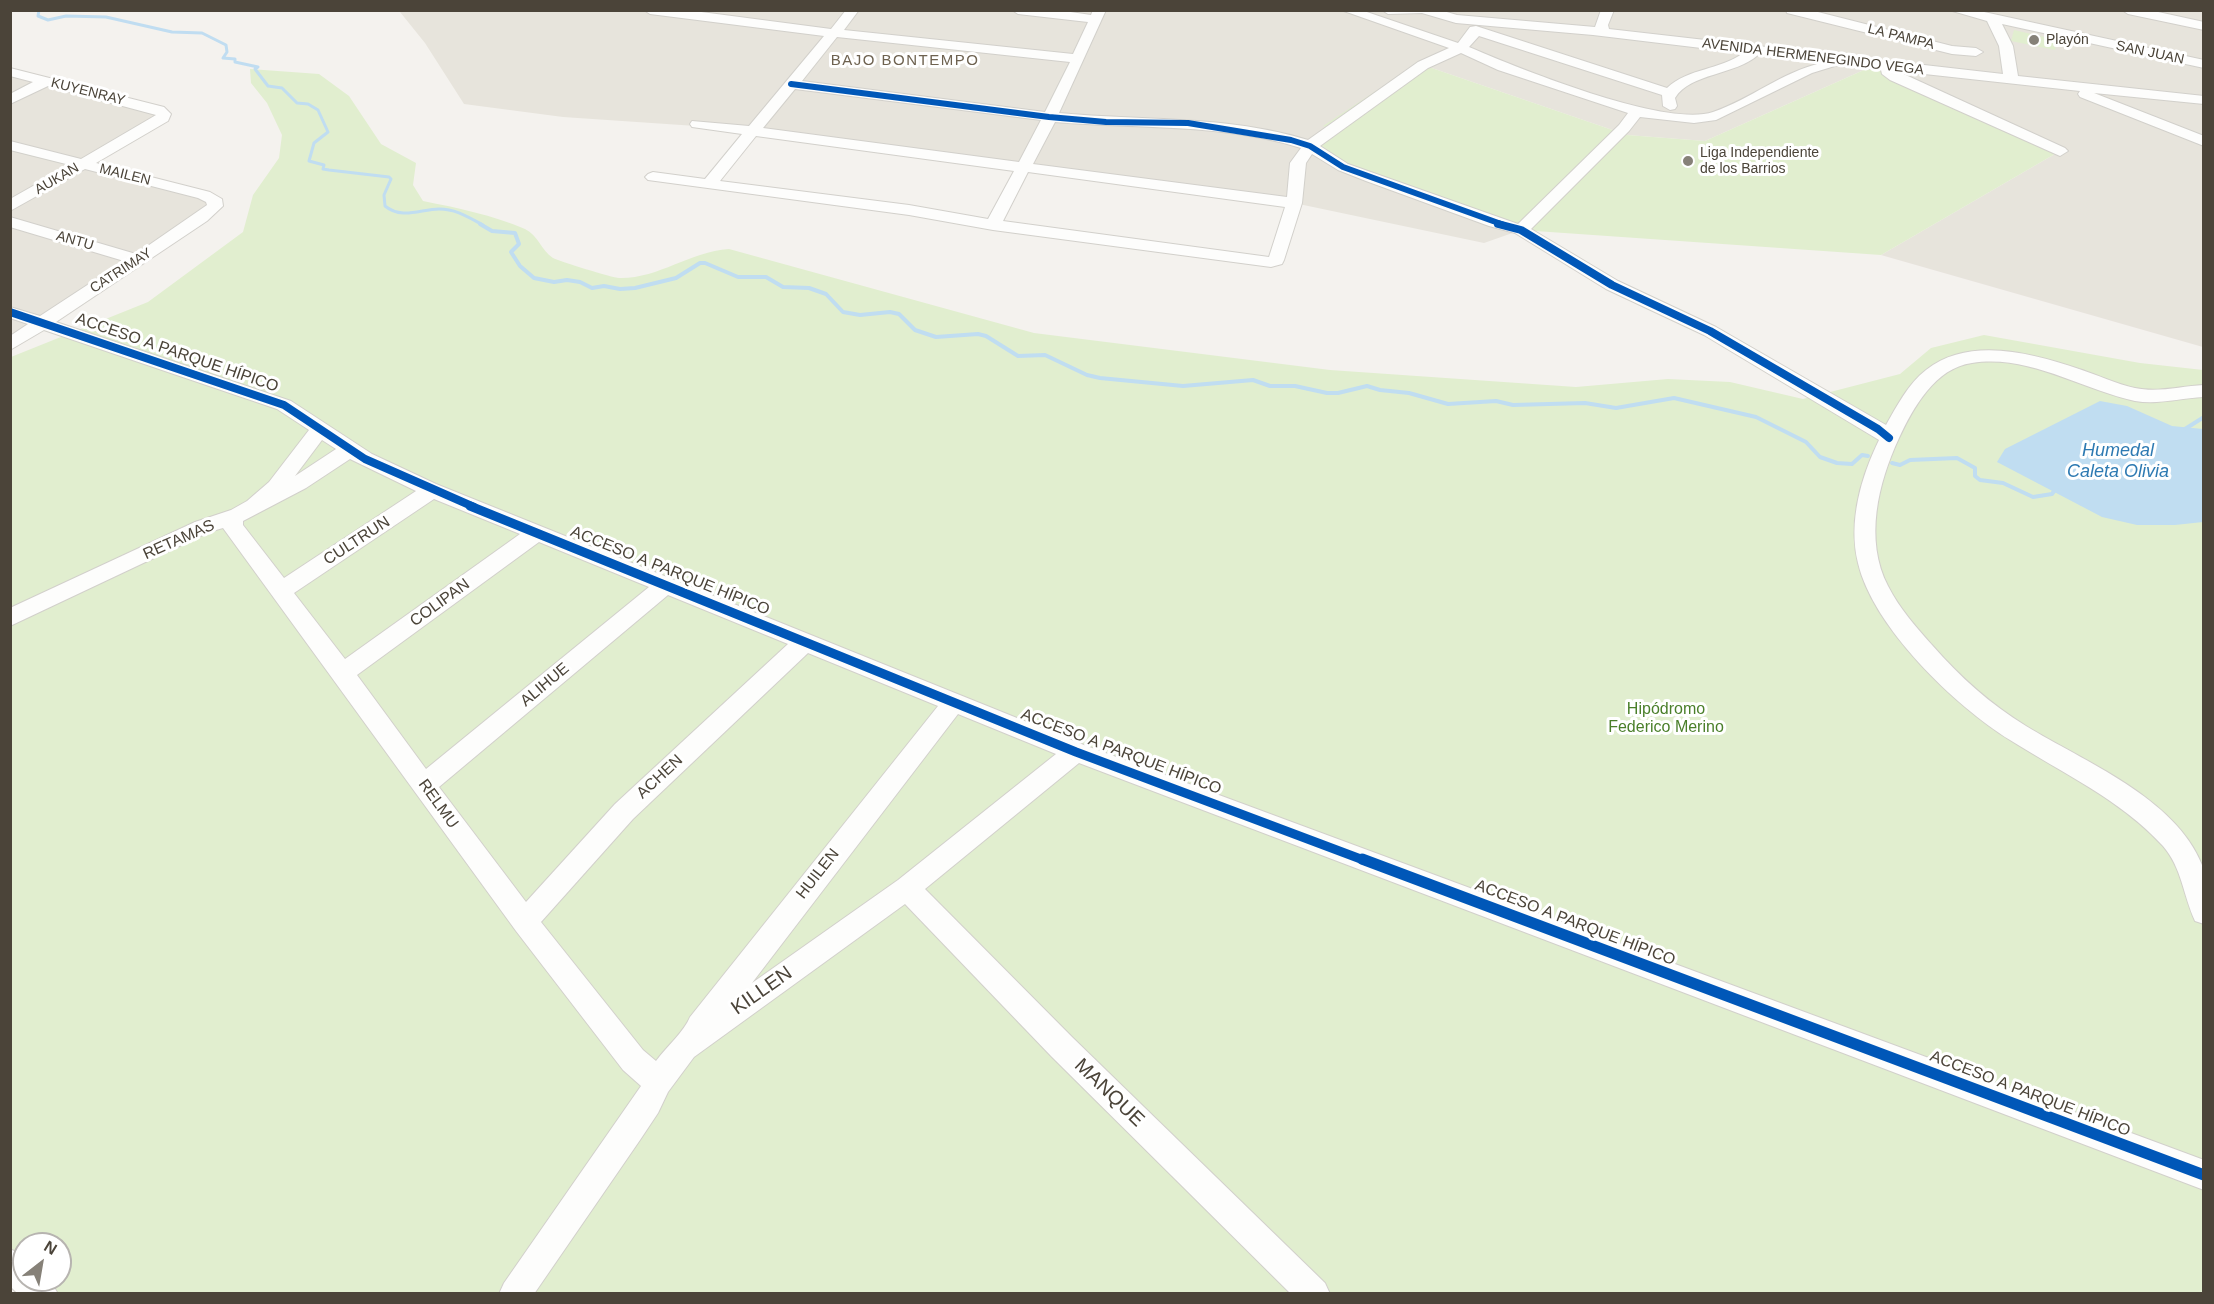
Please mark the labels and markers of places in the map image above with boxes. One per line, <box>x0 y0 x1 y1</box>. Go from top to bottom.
place label: Playón <box>2046 32 2089 48</box>
marker: Playón <box>2027 33 2041 47</box>
place label: Liga Independiente de los Barrios <box>1700 145 1819 178</box>
marker: Liga Independiente de los Barrios <box>1681 154 1695 168</box>

